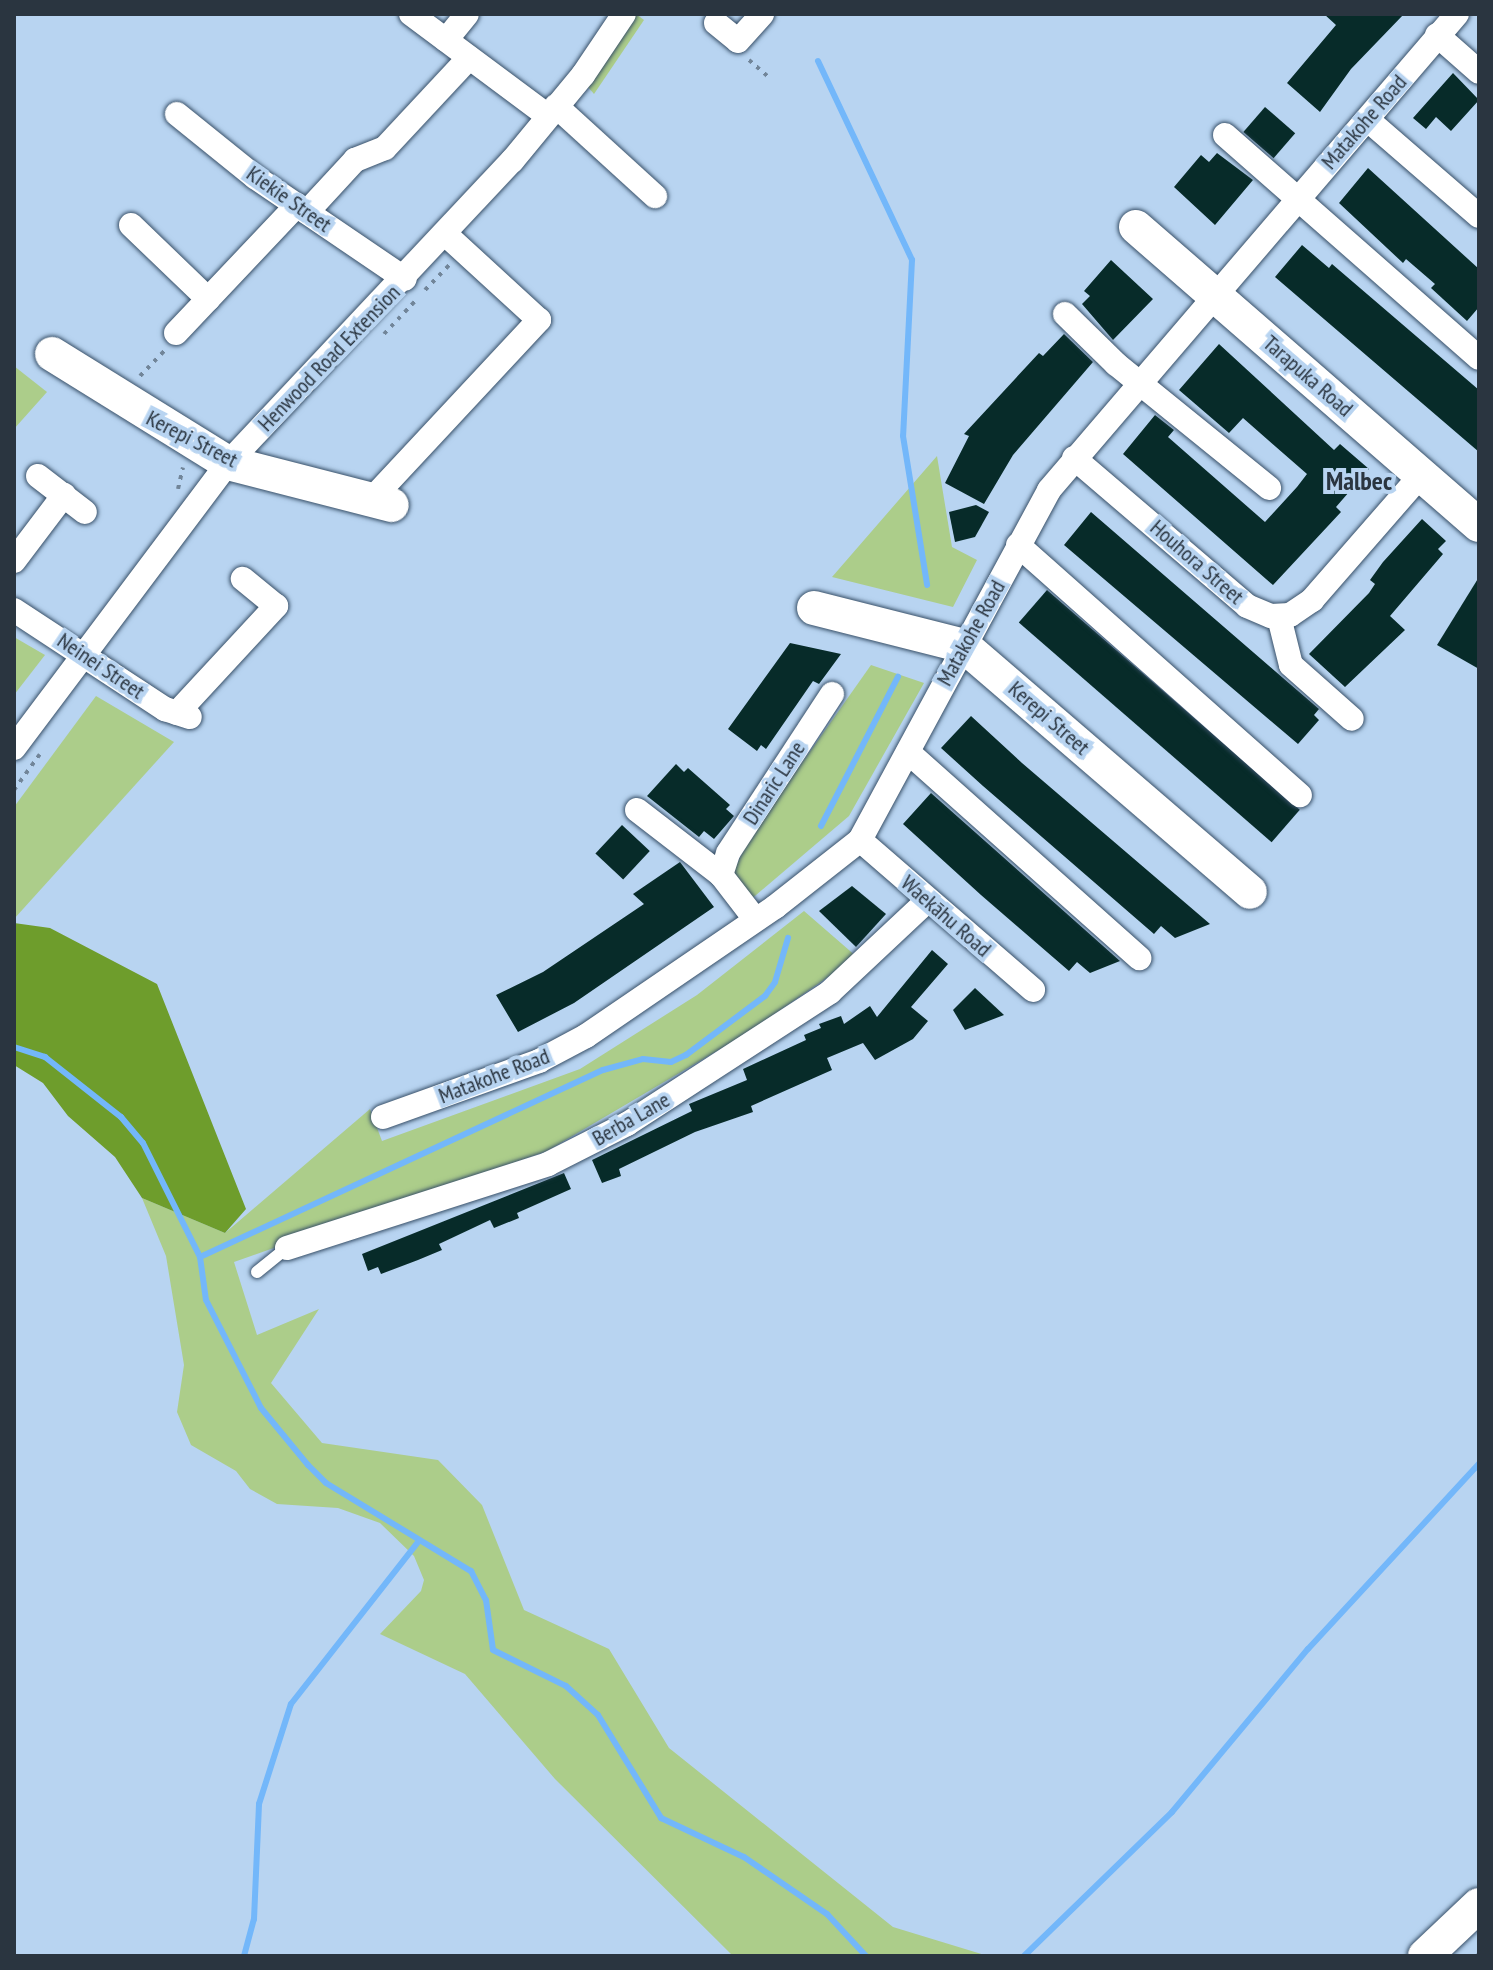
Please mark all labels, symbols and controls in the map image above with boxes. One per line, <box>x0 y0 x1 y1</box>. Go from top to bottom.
street label: Matakohe Road <box>1316 69 1412 175</box>
street label: Kiekie Street <box>242 160 336 238</box>
street label: Henwood Road Extension <box>252 279 406 437</box>
street label: Tarapuka Road <box>1258 330 1358 422</box>
street label: Kerepi Street <box>142 405 242 473</box>
district label: Malbec <box>1326 465 1392 497</box>
street label: Houhora Street <box>1145 514 1249 610</box>
street label: Matakohe Road <box>931 576 1011 690</box>
street label: Neinei Street <box>52 627 150 705</box>
street label: Kerepi Street <box>1003 676 1095 760</box>
street label: Dinaric Lane <box>737 736 811 830</box>
street label: Waekāhu Road <box>896 870 996 962</box>
street label: Matakohe Road <box>435 1043 553 1109</box>
street label: Berba Lane <box>588 1086 674 1152</box>

